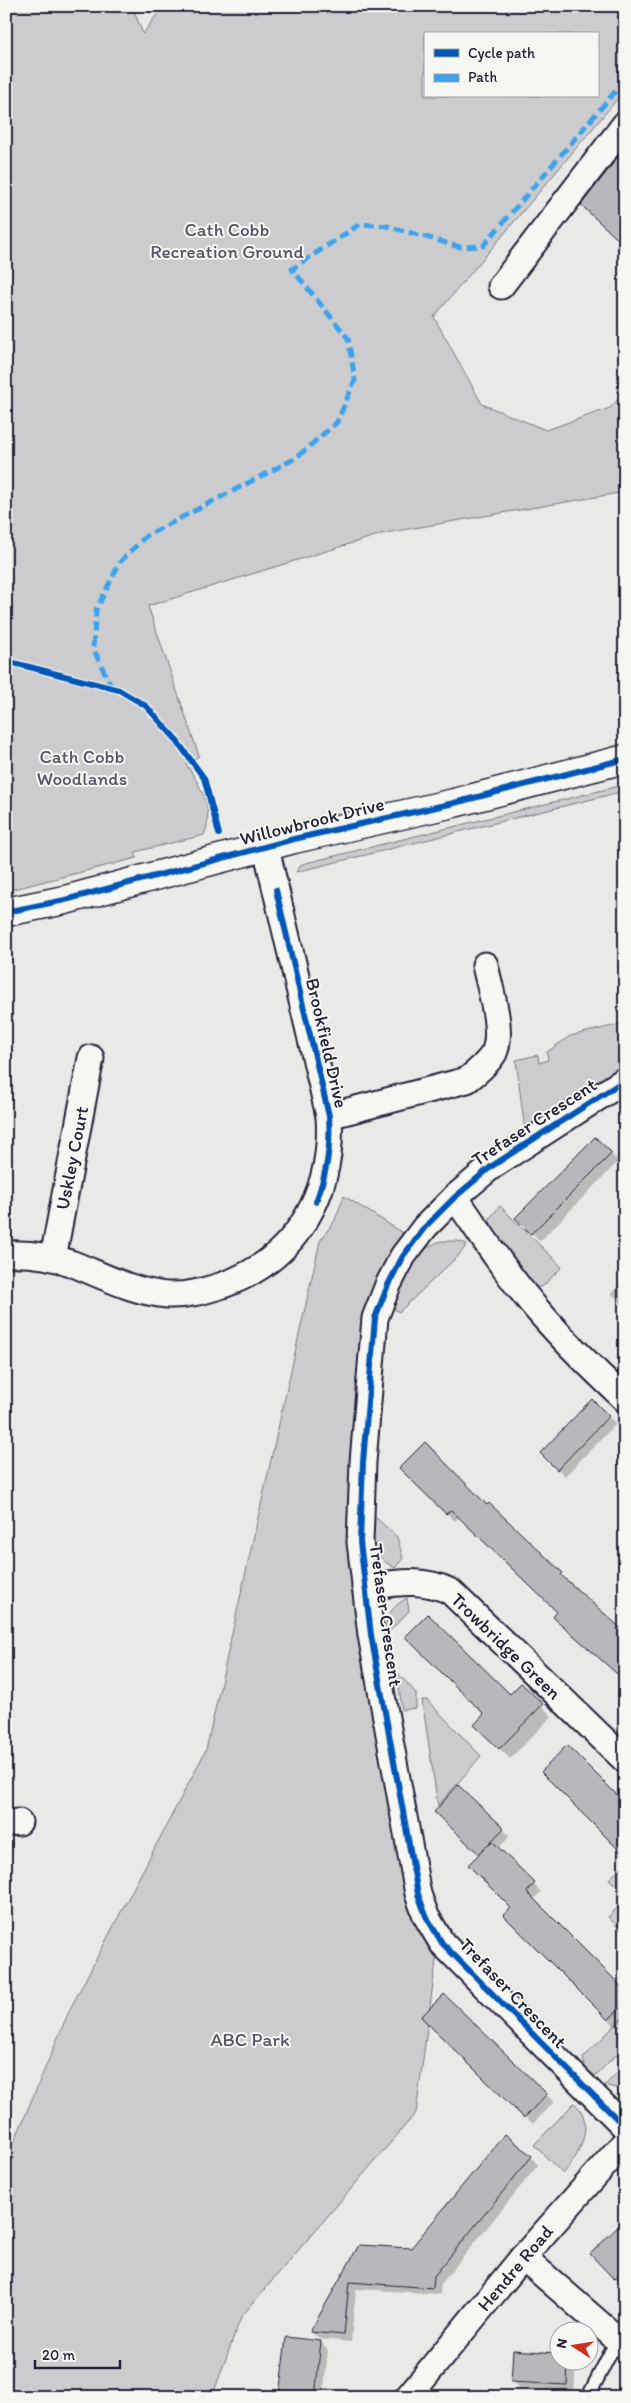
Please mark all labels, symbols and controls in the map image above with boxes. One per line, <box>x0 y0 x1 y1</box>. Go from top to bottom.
legend <box>424 32 598 98</box>
text: Cycle path <box>468 44 535 62</box>
text: Path <box>468 68 497 86</box>
park label: Cath Cobb Recreation Ground <box>150 218 304 263</box>
park label: Cath Cobb Woodlands <box>37 745 127 790</box>
street label: Willowbrook Drive <box>237 792 387 850</box>
street label: Brookfield Drive <box>301 976 353 1110</box>
street label: Trefaser Crescent <box>467 1073 601 1171</box>
street label: Uskley Court <box>51 1104 93 1212</box>
street label: Trefaser Crescent <box>365 1542 407 1688</box>
street label: Trowbridge Green <box>446 1588 566 1704</box>
street label: Trefaser Crescent <box>455 1933 571 2053</box>
park label: ABC Park <box>210 2028 290 2051</box>
street label: Hendre Road <box>472 2220 558 2316</box>
north arrow <box>548 2320 598 2370</box>
text: N <box>552 2337 571 2350</box>
scale bar <box>35 2338 120 2370</box>
text: 20 m <box>42 2346 76 2364</box>

